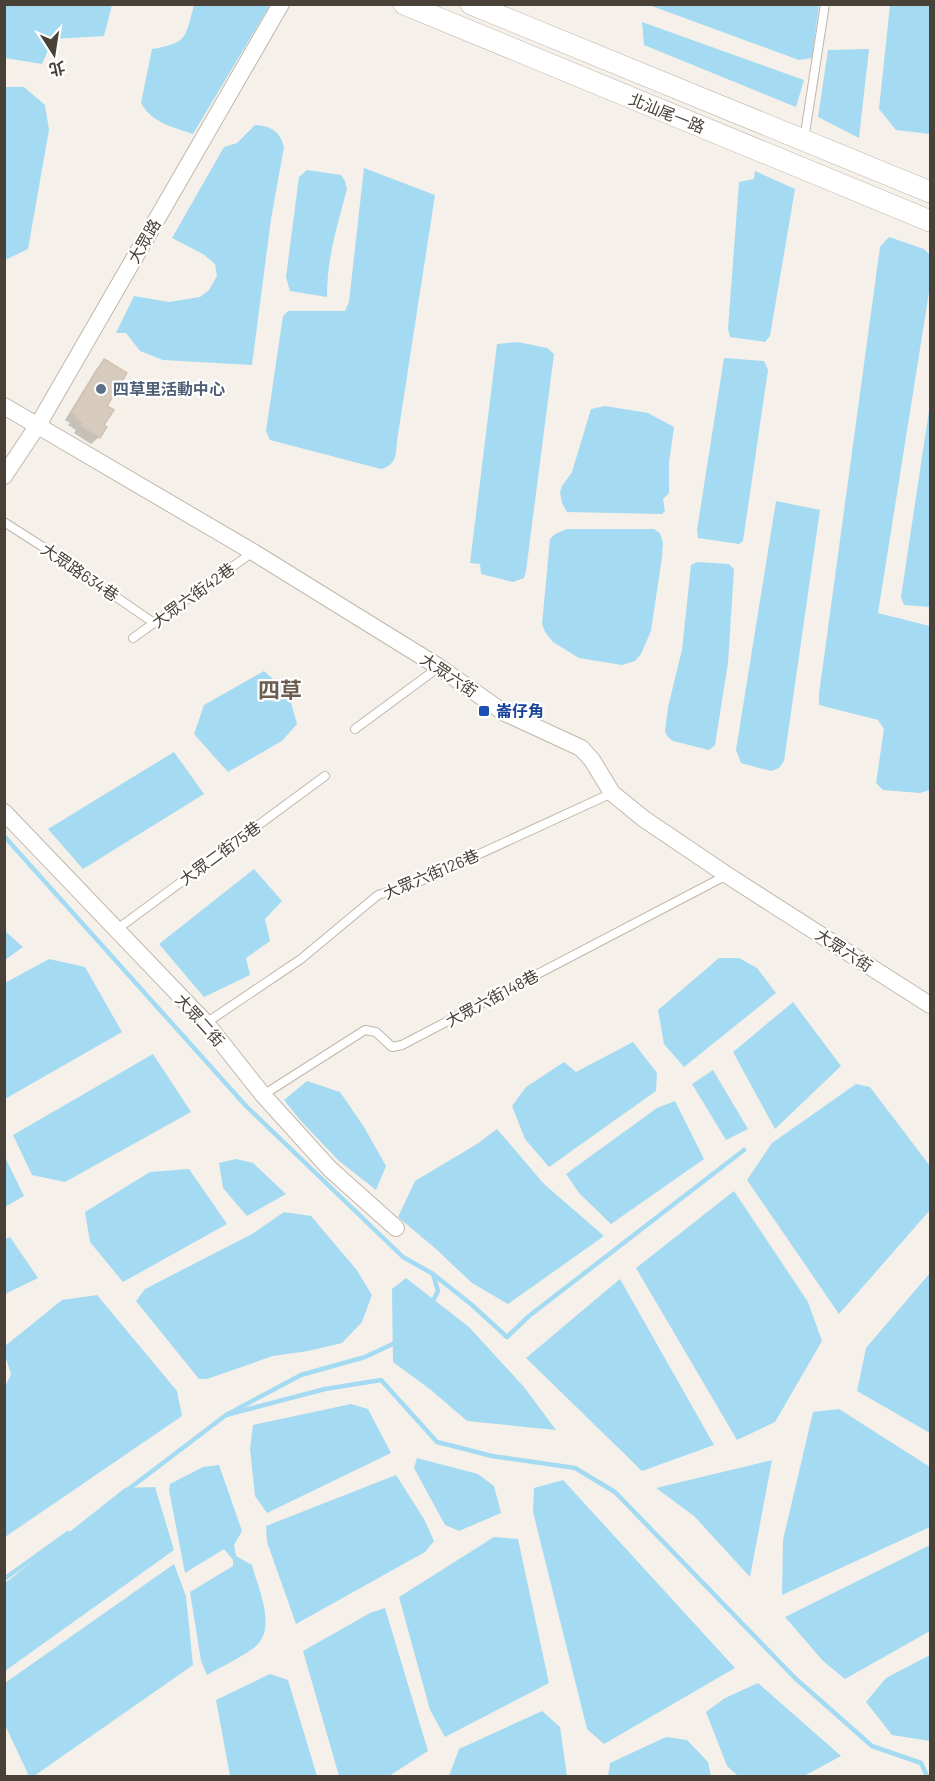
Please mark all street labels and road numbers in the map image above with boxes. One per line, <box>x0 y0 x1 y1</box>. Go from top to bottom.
street label: 北汕尾一路 <box>627 89 708 136</box>
street label: 大眾路 <box>123 215 164 266</box>
street label: 大眾路634巷 <box>38 539 123 604</box>
street label: 大眾六街42巷 <box>148 558 238 631</box>
street label: 大眾六街 <box>417 649 481 700</box>
street label: 大眾二街75巷 <box>175 817 264 888</box>
street label: 大眾六街126巷 <box>380 845 482 902</box>
street label: 大眾六街 <box>812 924 876 975</box>
street label: 大眾六街148巷 <box>442 965 542 1030</box>
street label: 大眾二街 <box>172 990 229 1050</box>

